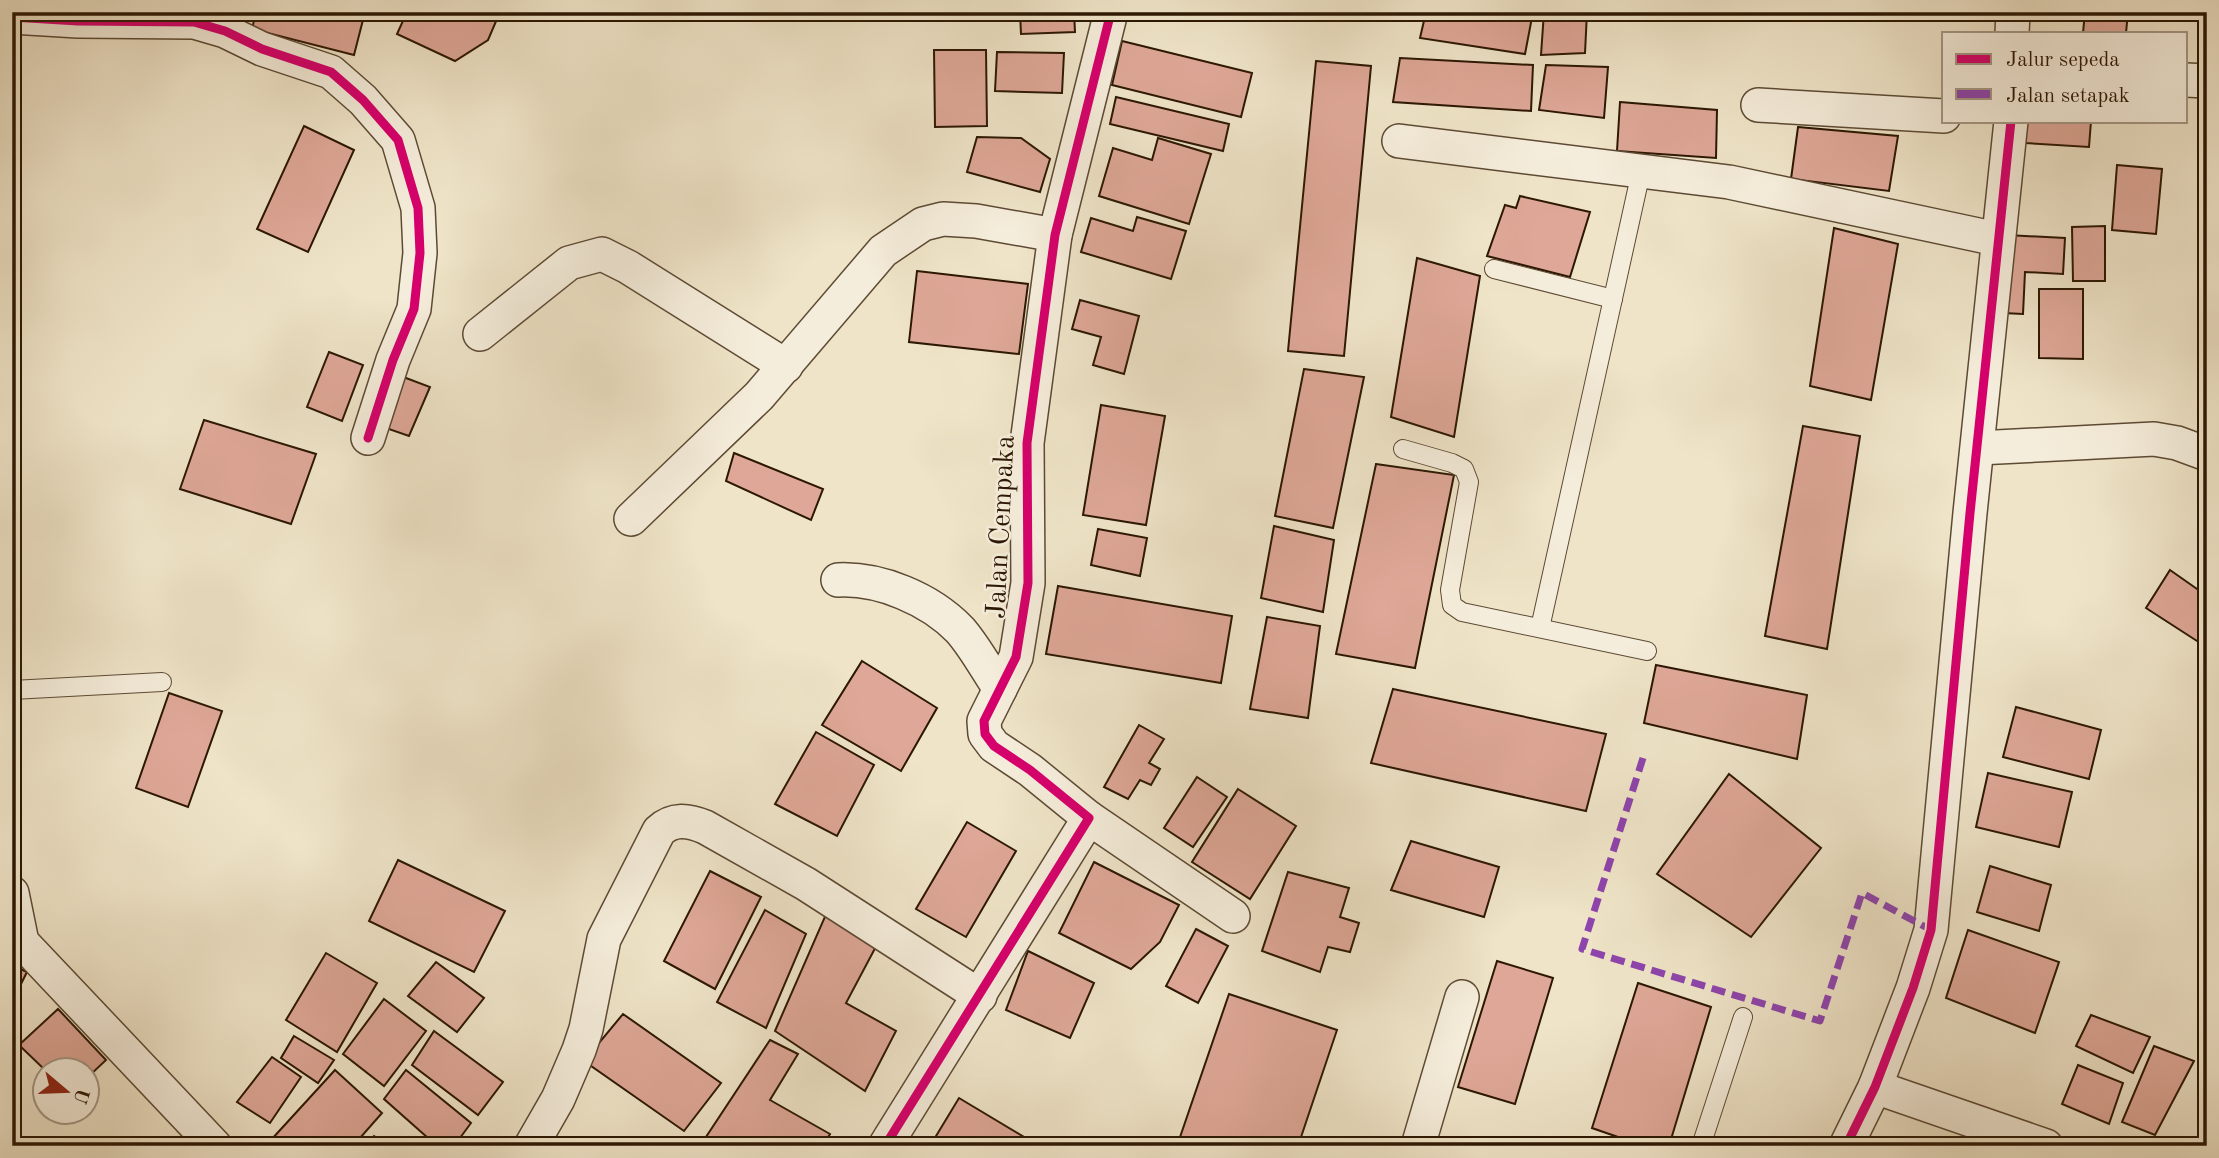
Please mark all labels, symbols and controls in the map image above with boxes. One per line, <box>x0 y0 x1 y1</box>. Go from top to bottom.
legend <box>1942 32 2188 122</box>
text: Jalur sepeda <box>2006 50 2120 71</box>
text: Jalan setapak <box>2006 86 2130 107</box>
street label: Jalan Cempaka <box>983 434 1021 620</box>
north arrow <box>32 1056 102 1126</box>
text: U <box>68 1085 91 1106</box>

